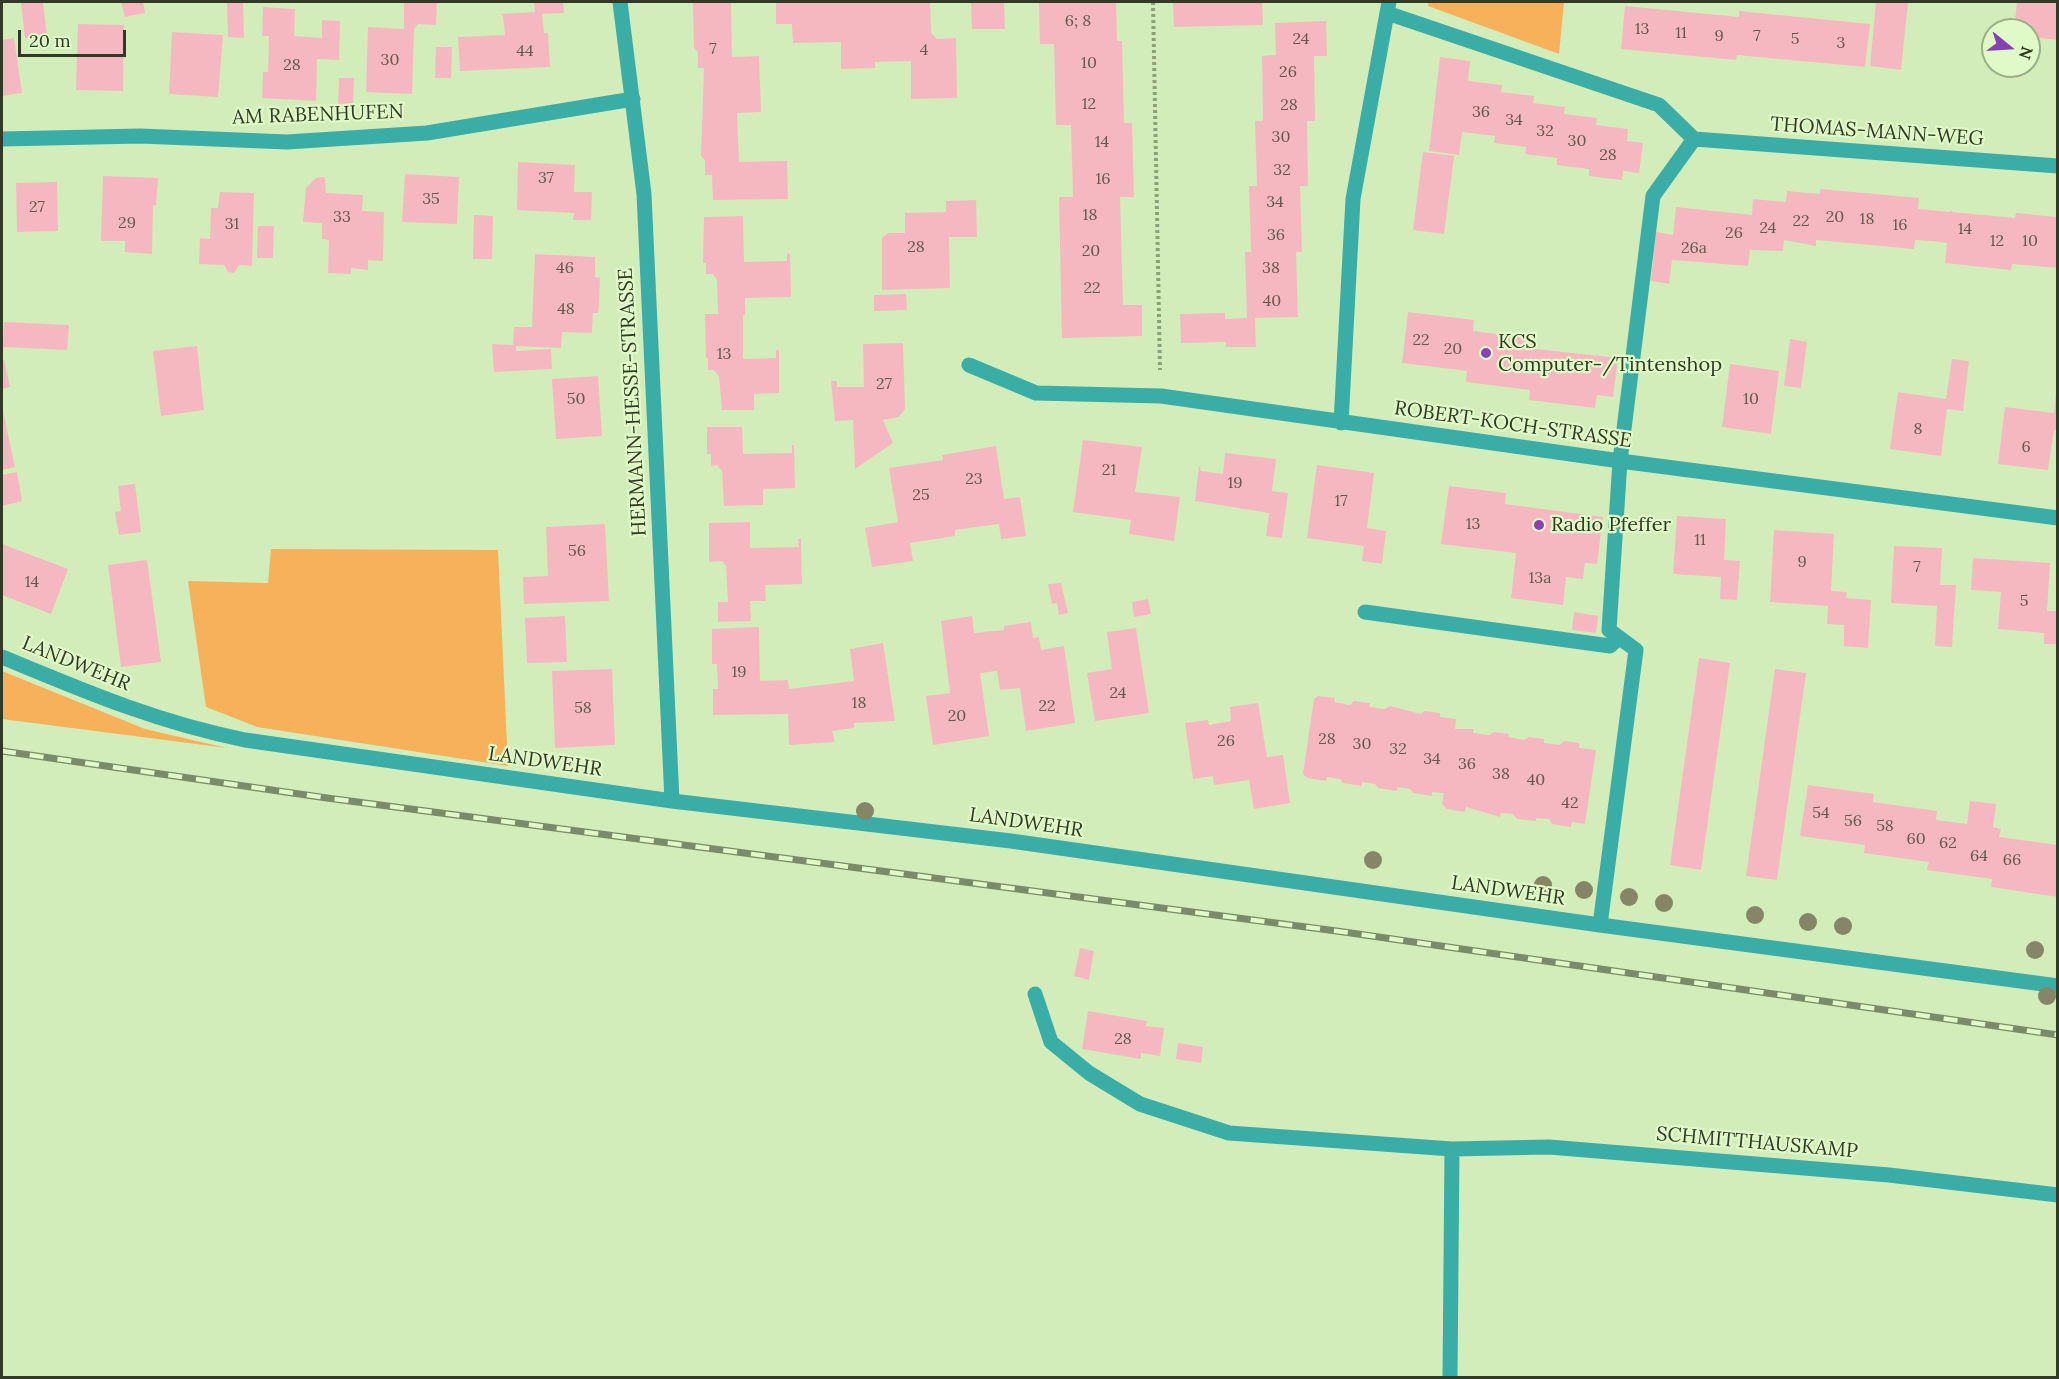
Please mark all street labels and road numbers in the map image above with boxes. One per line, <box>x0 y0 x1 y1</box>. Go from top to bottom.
street label: AM RABENHUFEN <box>232 100 404 130</box>
street label: THOMAS-MANN-WEG <box>1770 113 1984 151</box>
street label: HERMANN-HESSE-STRASSE <box>614 267 652 537</box>
street label: ROBERT-KOCH-STRASSE <box>1393 396 1633 454</box>
street label: LANDWEHR <box>18 631 134 697</box>
street label: LANDWEHR <box>487 742 603 782</box>
street label: LANDWEHR <box>968 803 1084 843</box>
street label: LANDWEHR <box>1450 871 1566 911</box>
street label: SCHMITTHAUSKAMP <box>1655 1122 1859 1164</box>

